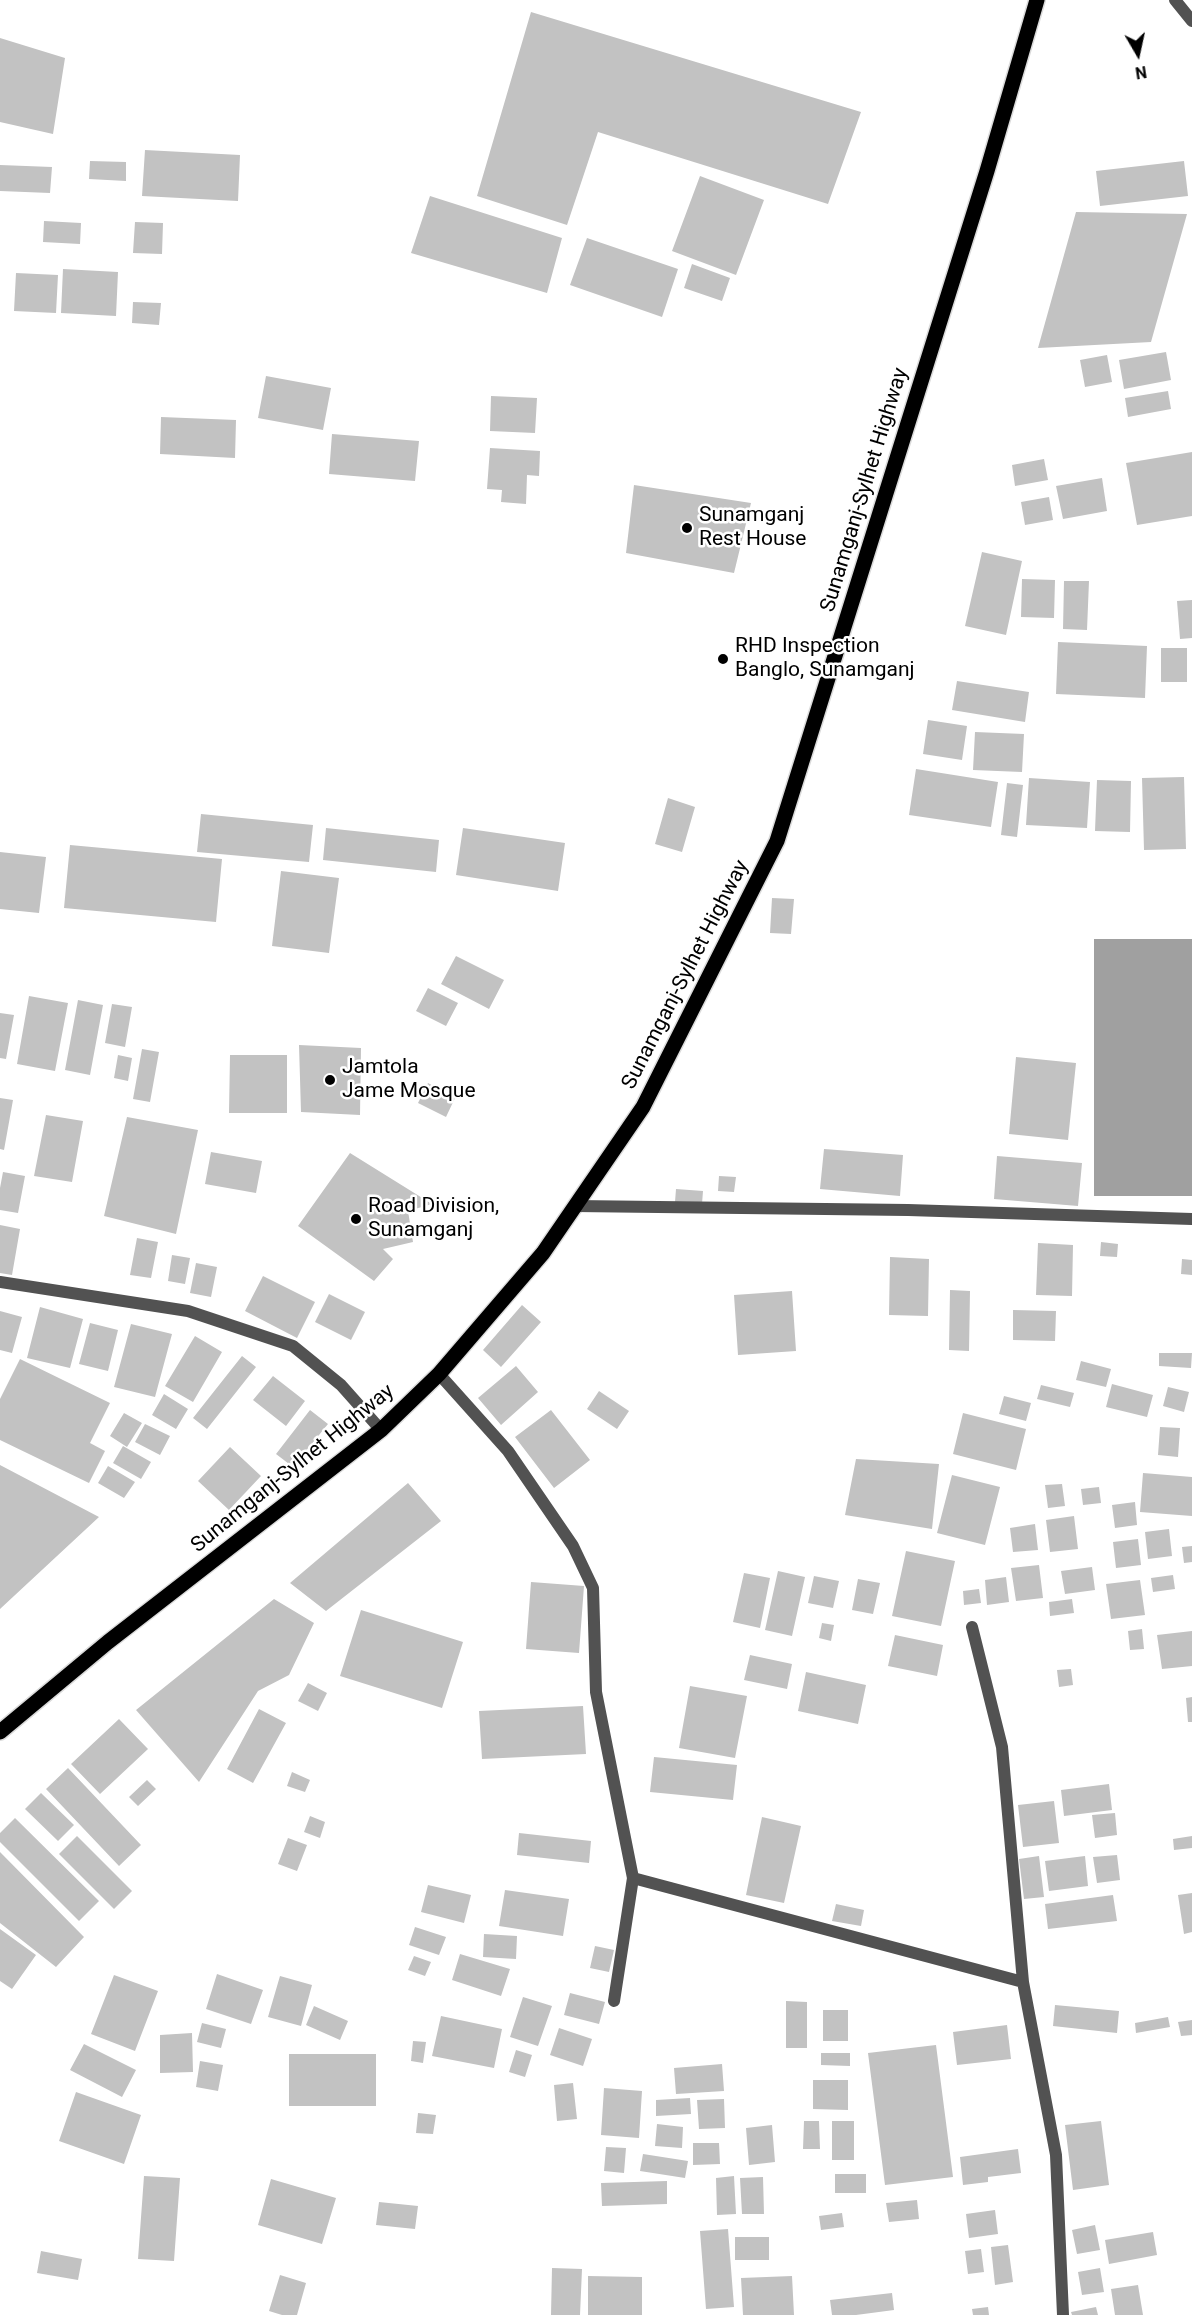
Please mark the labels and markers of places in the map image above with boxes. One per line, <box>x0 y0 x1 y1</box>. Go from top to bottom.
place label: Sunamganj Rest House <box>699 503 807 553</box>
marker: Sunamganj Rest House <box>680 521 694 535</box>
place label: RHD Inspection Banglo, Sunamganj <box>735 634 915 684</box>
marker: RHD Inspection Banglo, Sunamganj <box>716 652 730 666</box>
place label: Jamtola Jame Mosque <box>342 1055 476 1105</box>
marker: Jamtola Jame Mosque <box>323 1073 337 1087</box>
place label: Road Division, Sunamganj <box>368 1194 499 1244</box>
marker: Road Division, Sunamganj <box>349 1212 363 1226</box>

